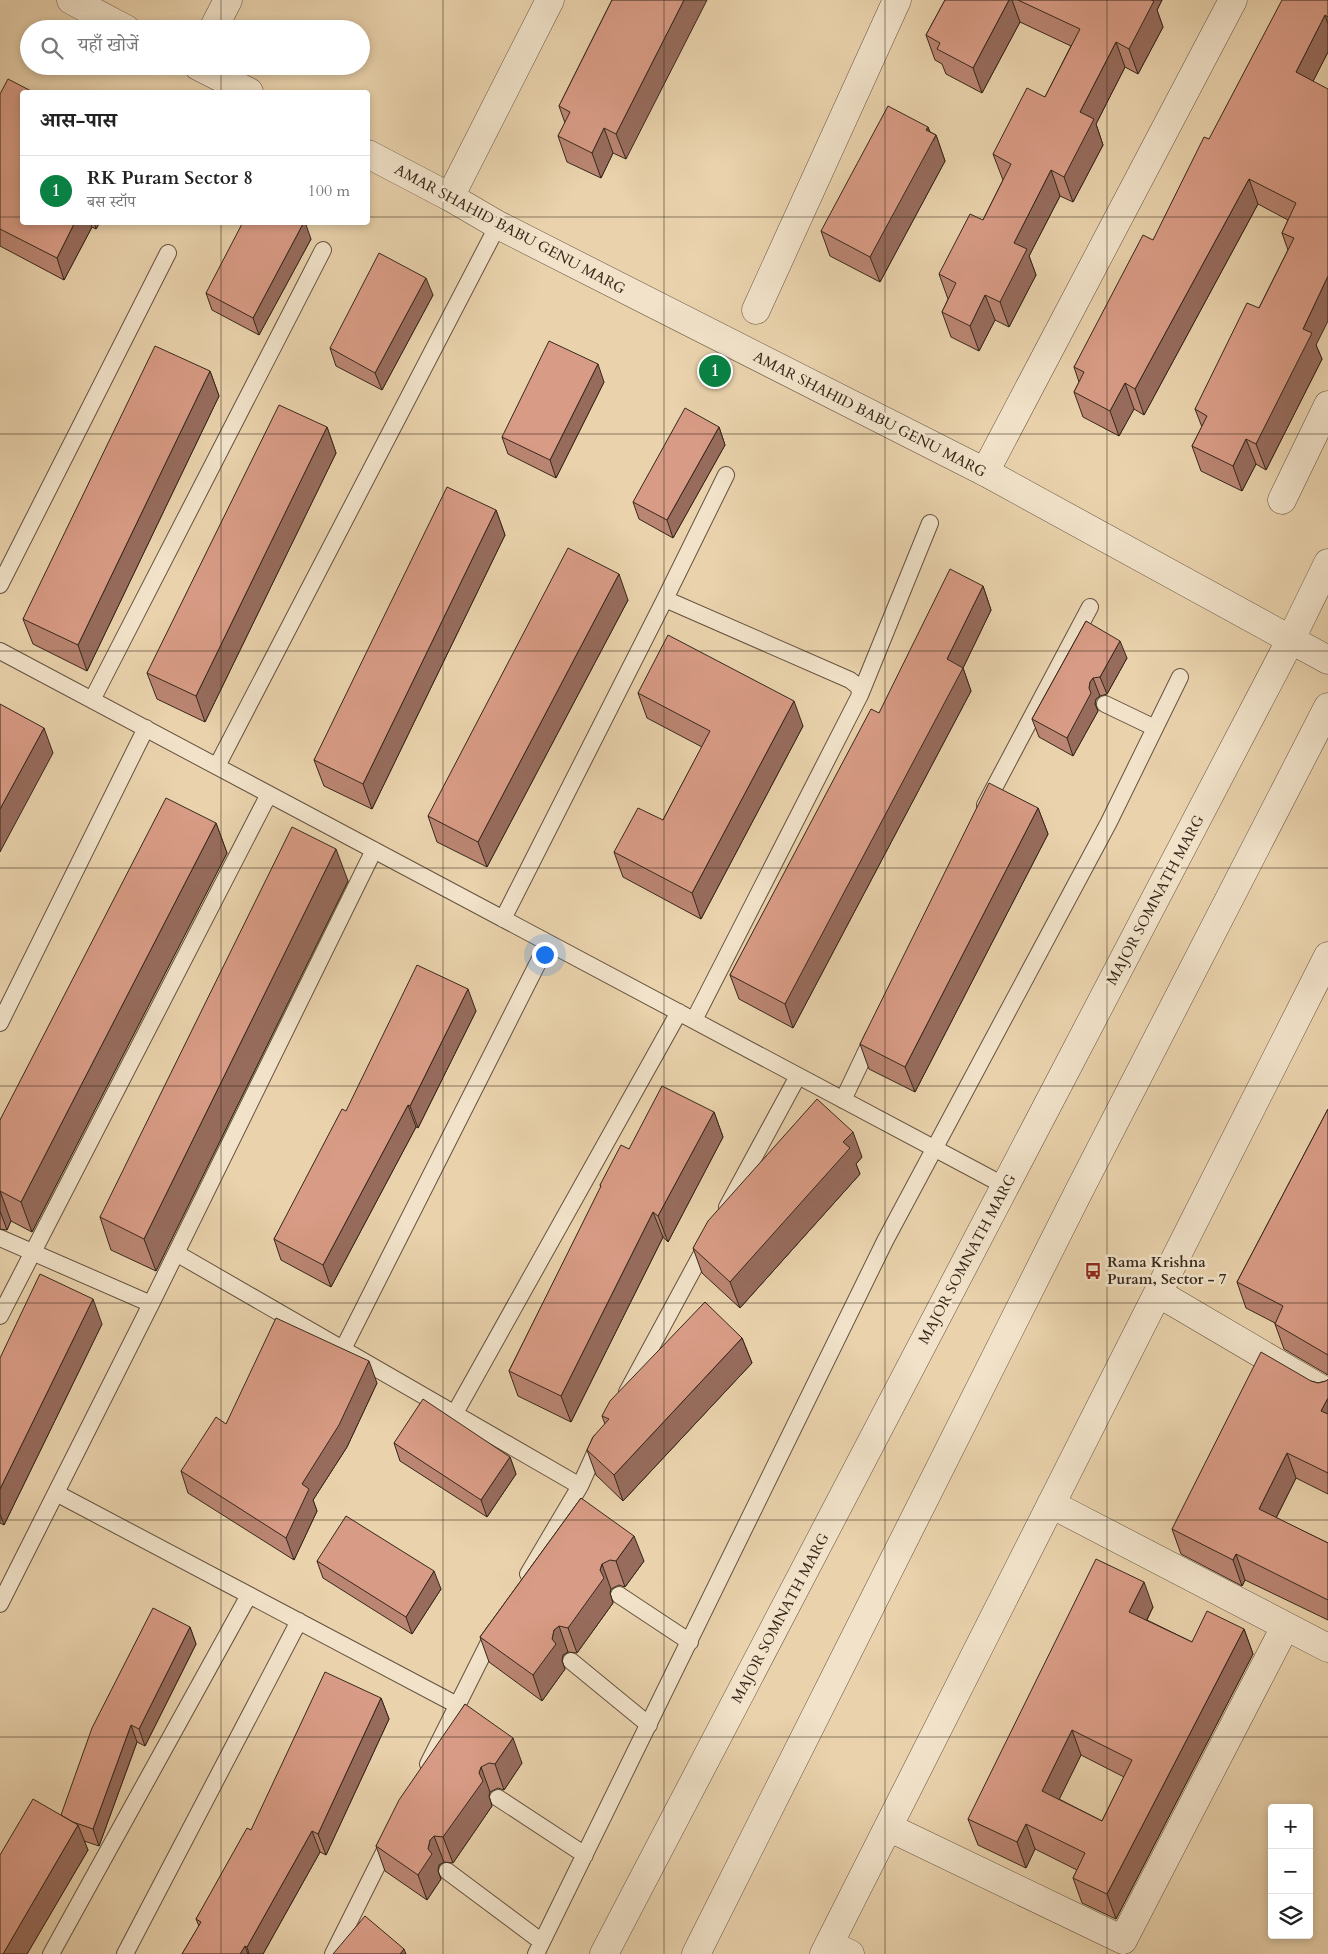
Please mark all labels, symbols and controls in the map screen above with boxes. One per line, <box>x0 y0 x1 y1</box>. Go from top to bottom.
search box <box>20 20 370 75</box>
text: यहाँ खोजें <box>78 32 139 58</box>
icon: search <box>38 34 66 62</box>
text: आस-पास <box>40 106 117 135</box>
street label: AMAR SHAHID BABU GENU MARG <box>391 159 629 299</box>
text: RK Puram Sector 8 <box>87 165 253 191</box>
text: 1 <box>52 180 60 202</box>
text: 100 m <box>308 180 350 202</box>
text: बस स्टॉप <box>87 191 136 213</box>
street label: AMAR SHAHID BABU GENU MARG <box>750 346 990 482</box>
pin: 1 <box>699 352 731 390</box>
street label: MAJOR SOMNATH MARG <box>1102 811 1208 989</box>
your location <box>532 942 558 968</box>
street label: MAJOR SOMNATH MARG <box>914 1170 1020 1348</box>
place label: Rama Krishna Puram, Sector - 7 <box>1107 1252 1227 1289</box>
bus stop icon: Rama Krishna Puram, Sector - 7 <box>1083 1261 1103 1281</box>
street label: MAJOR SOMNATH MARG <box>727 1529 833 1707</box>
map controls <box>1268 1804 1313 1939</box>
button: + <box>1268 1804 1313 1849</box>
button: − <box>1268 1849 1313 1894</box>
button: layers <box>1268 1894 1313 1939</box>

